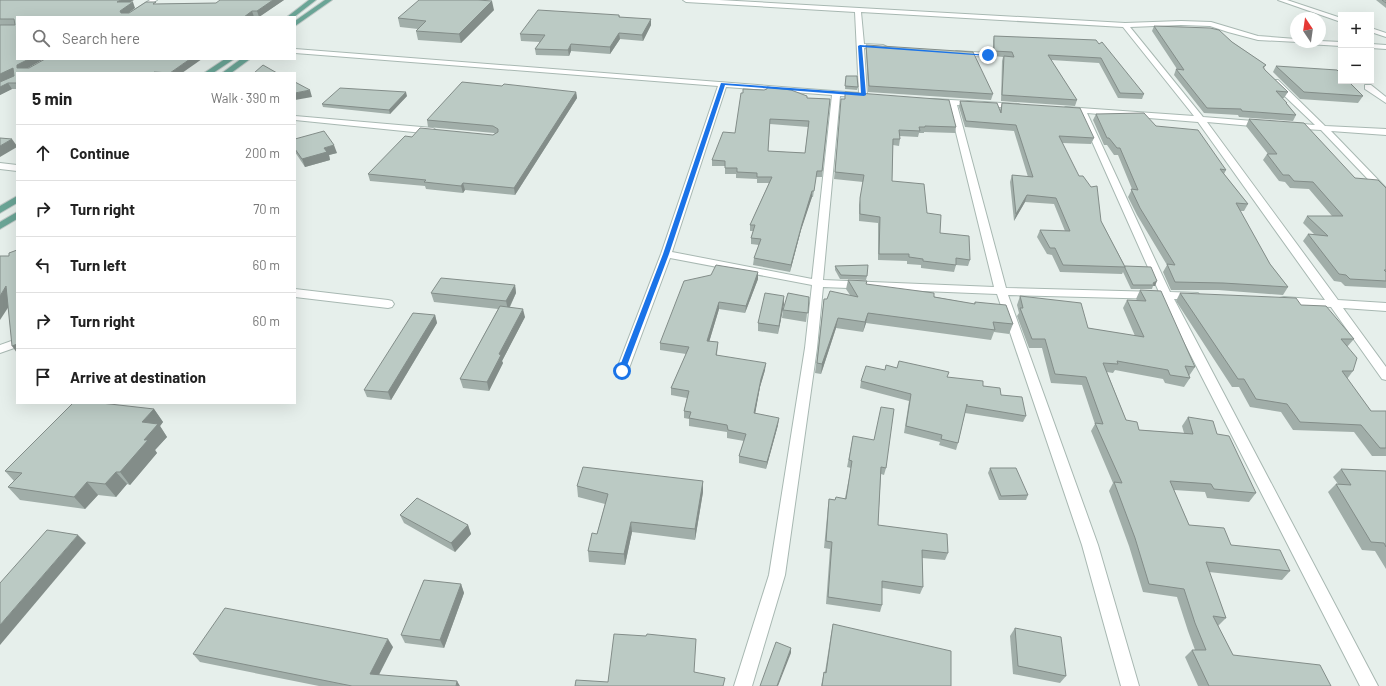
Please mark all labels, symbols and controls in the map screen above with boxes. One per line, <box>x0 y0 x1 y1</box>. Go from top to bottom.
north arrow <box>1290 12 1326 48</box>
map controls <box>1338 12 1374 84</box>
button: + <box>1338 12 1374 48</box>
search box <box>16 16 296 60</box>
icon: search <box>30 27 52 49</box>
text: Search here <box>62 29 140 47</box>
route end <box>979 46 997 64</box>
button: − <box>1338 48 1374 84</box>
text: 5 min <box>32 88 72 108</box>
text: Walk · 390 m <box>211 90 280 106</box>
icon: ahead <box>32 142 54 164</box>
text: Continue <box>70 144 130 162</box>
text: 200 m <box>245 145 280 161</box>
icon: right <box>32 198 54 220</box>
text: Turn right <box>70 200 135 218</box>
text: 70 m <box>253 201 280 217</box>
icon: left <box>32 254 54 276</box>
text: Turn left <box>70 256 126 274</box>
text: 60 m <box>253 257 280 273</box>
icon: right <box>32 310 54 332</box>
text: Turn right <box>70 312 135 330</box>
text: 60 m <box>253 313 280 329</box>
route start <box>613 362 631 380</box>
icon: arrive <box>32 366 54 388</box>
text: Arrive at destination <box>70 368 206 386</box>

